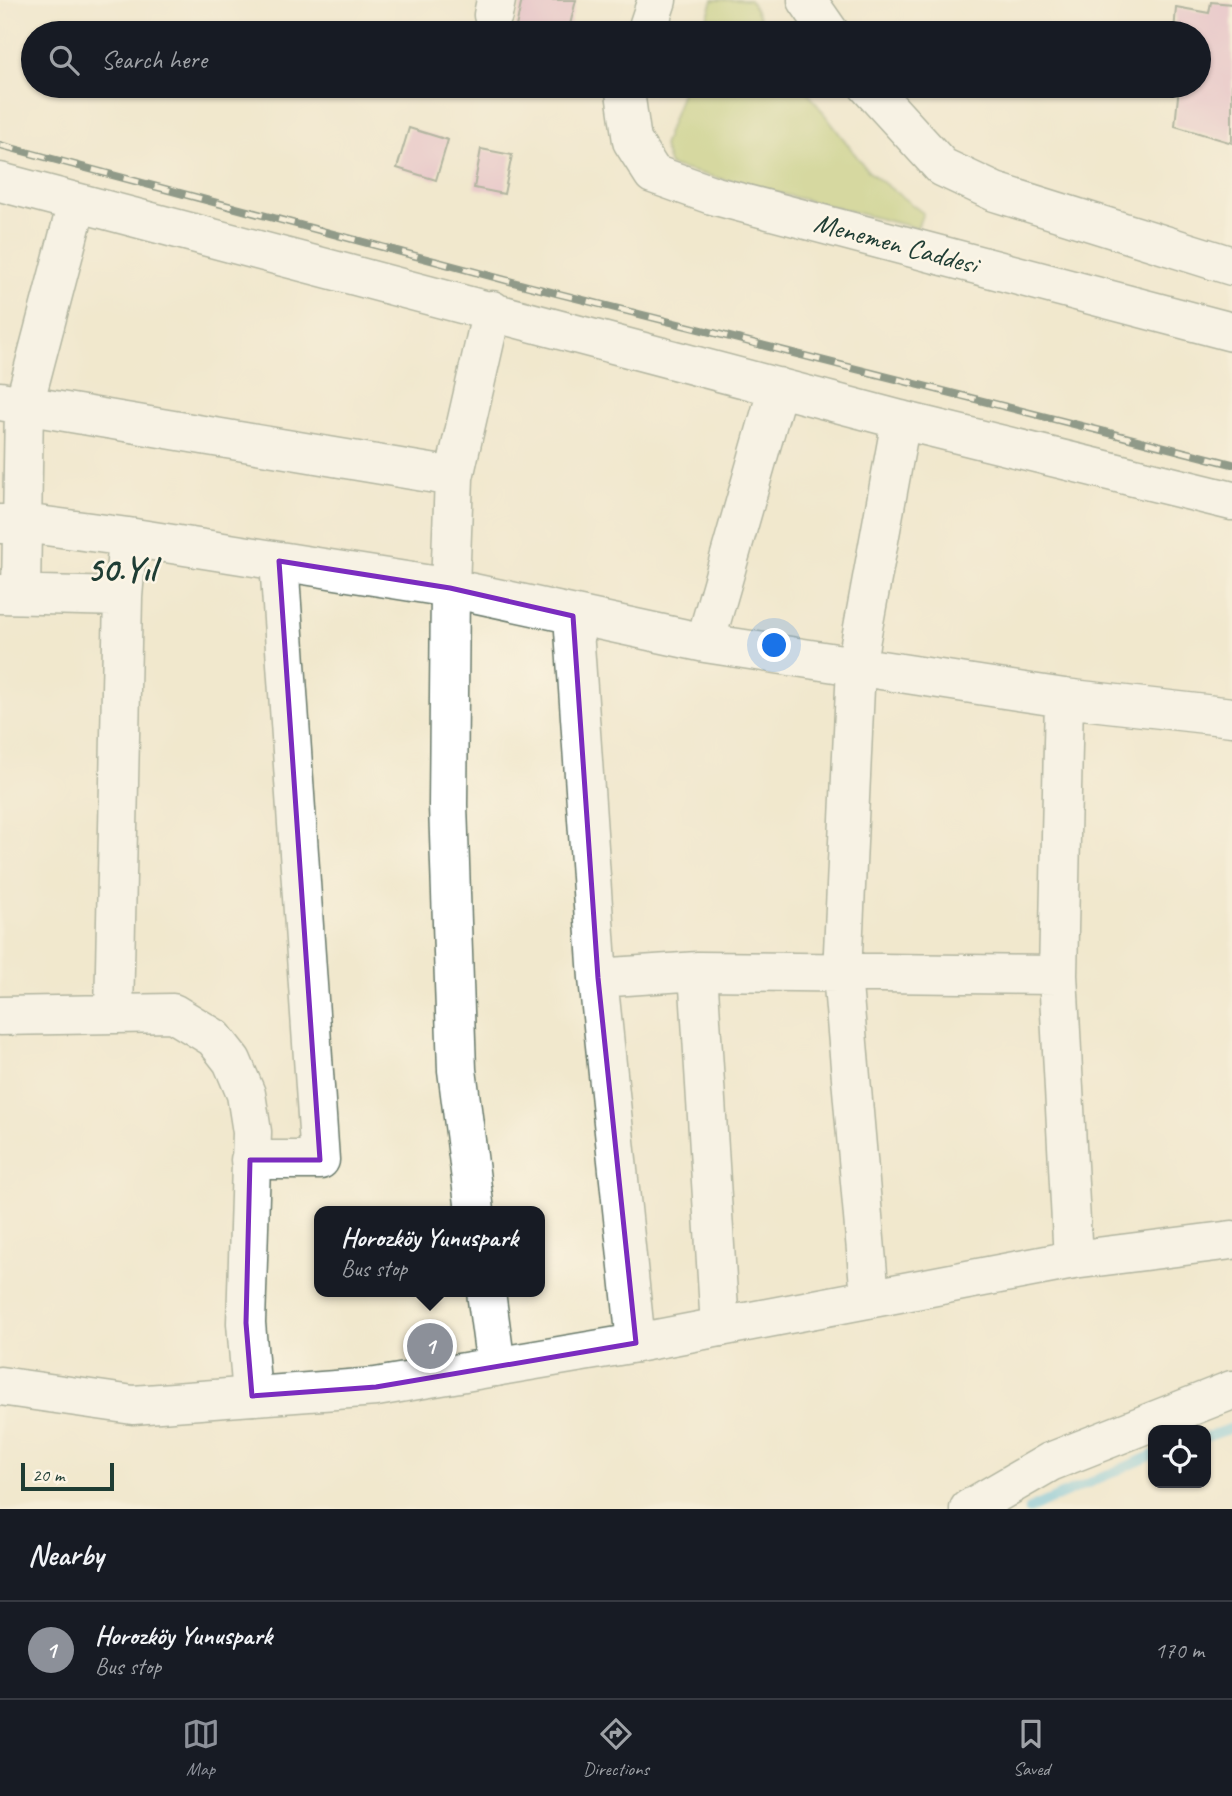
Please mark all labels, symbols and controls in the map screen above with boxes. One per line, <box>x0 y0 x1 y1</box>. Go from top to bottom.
search box <box>21 21 1211 98</box>
icon: search <box>45 41 83 79</box>
text: Search here <box>101 43 207 76</box>
street label: Menemen Caddesi <box>810 204 985 283</box>
district label: 50.Yıl <box>87 547 162 592</box>
your location <box>757 628 791 662</box>
popup <box>314 1206 545 1297</box>
text: Horozköy Yunuspark <box>341 1221 518 1254</box>
text: Bus stop <box>341 1254 407 1283</box>
pin: 1 <box>407 1320 453 1372</box>
map controls <box>1148 1425 1211 1488</box>
button: locate <box>1148 1425 1211 1488</box>
scale bar <box>21 1460 114 1492</box>
text: 20 m <box>32 1463 64 1487</box>
text: Nearby <box>28 1536 104 1574</box>
text: Horozköy Yunuspark <box>95 1619 272 1652</box>
text: 1 <box>46 1636 56 1665</box>
text: 170 m <box>1155 1636 1204 1665</box>
text: Bus stop <box>95 1652 161 1681</box>
tab: Map <box>182 1715 220 1781</box>
tab: Directions <box>583 1715 649 1781</box>
tab: Saved <box>1012 1715 1050 1781</box>

